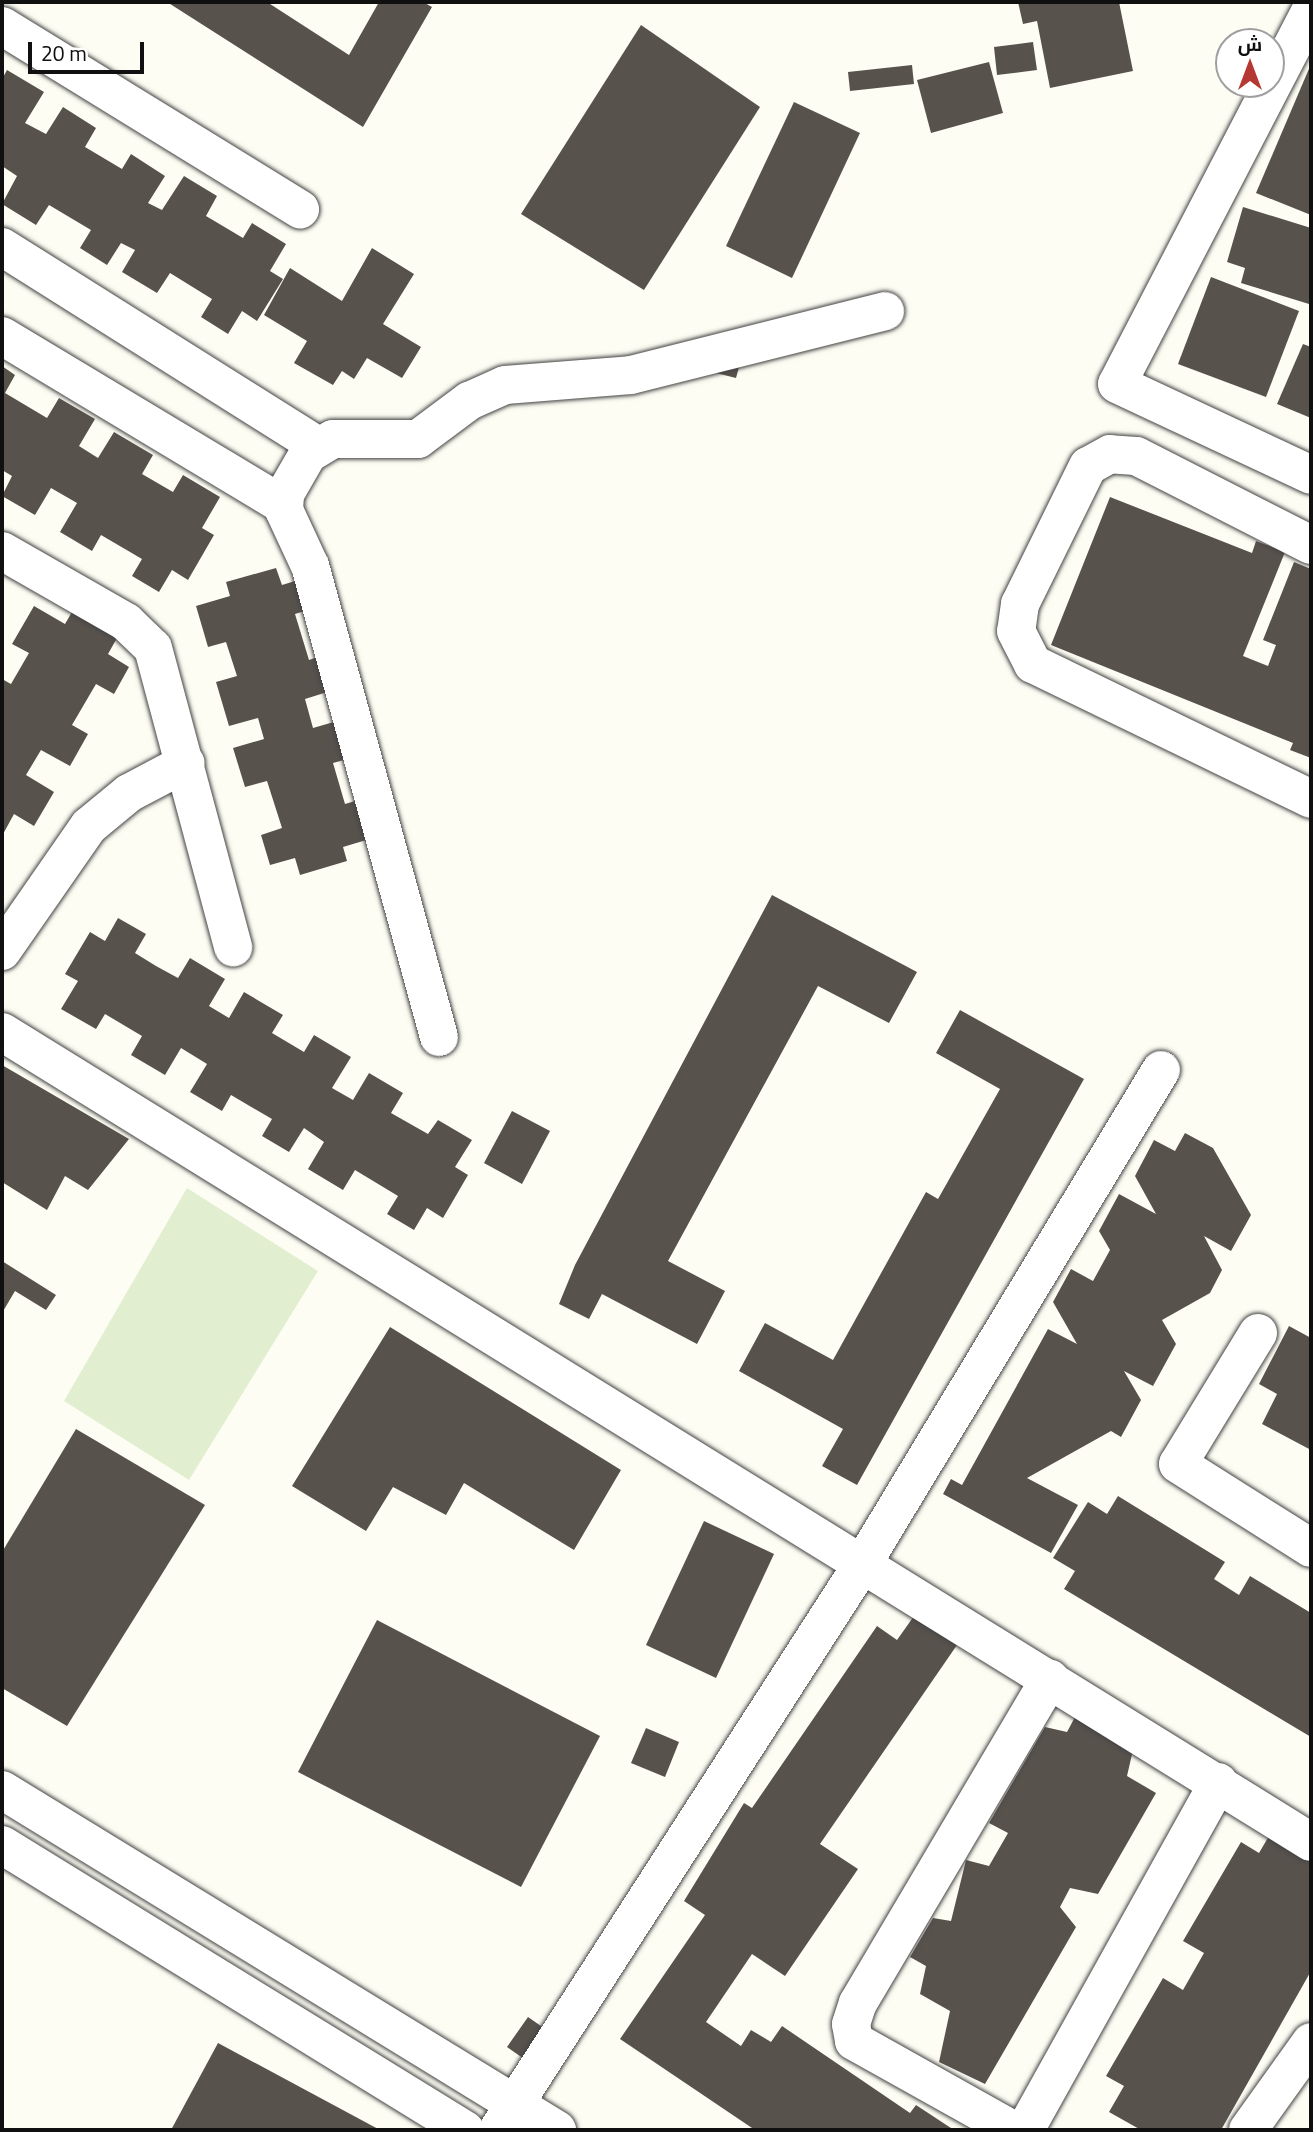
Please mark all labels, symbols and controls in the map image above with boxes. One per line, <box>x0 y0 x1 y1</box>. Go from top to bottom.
text: ش <box>1238 26 1262 62</box>
scale bar <box>32 28 147 72</box>
north arrow <box>1215 28 1285 98</box>
text: 20 m <box>41 34 87 73</box>

